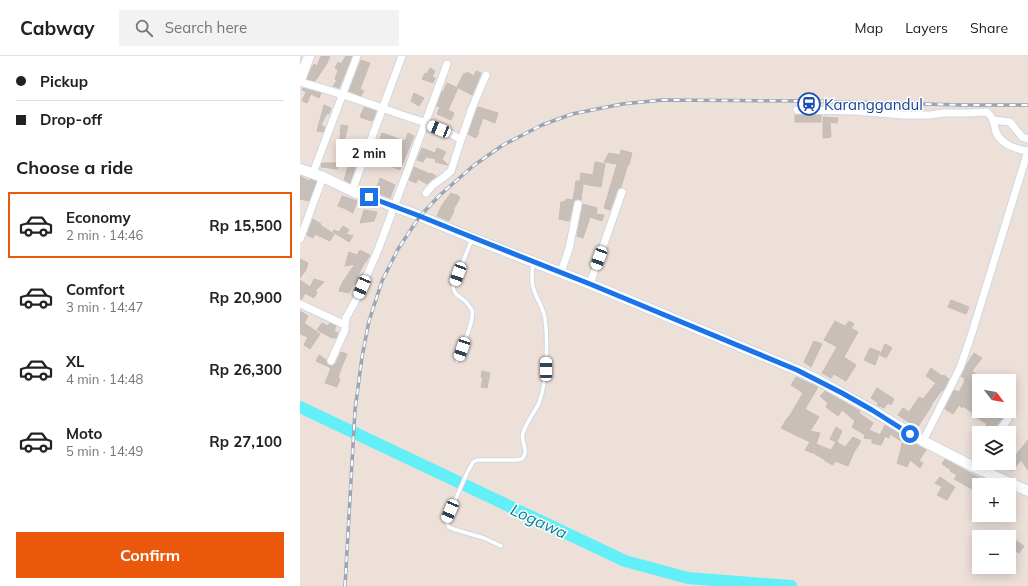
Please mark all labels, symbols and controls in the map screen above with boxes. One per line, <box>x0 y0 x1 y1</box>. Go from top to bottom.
search box <box>119 10 399 46</box>
text: Cabway <box>20 16 95 40</box>
icon: search <box>133 17 155 39</box>
text: Search here <box>165 18 247 37</box>
text: Map <box>854 19 883 37</box>
text: Layers <box>905 19 948 37</box>
text: Share <box>970 19 1008 37</box>
text: Pickup <box>40 72 88 91</box>
station icon: Karanggandul <box>796 91 822 117</box>
place label: Karanggandul <box>824 95 923 114</box>
text: Drop-off <box>40 110 102 129</box>
car <box>426 119 452 139</box>
callout: 2 min <box>336 139 402 167</box>
text: 2 min <box>352 145 386 161</box>
text: Choose a ride <box>16 156 133 179</box>
route end <box>360 188 378 206</box>
icon: car <box>18 207 54 243</box>
text: Economy <box>66 208 131 227</box>
text: Rp 15,500 <box>209 216 282 235</box>
text: 2 min · 14:46 <box>66 227 143 243</box>
car <box>589 245 609 271</box>
car <box>448 261 468 287</box>
car <box>352 274 372 300</box>
icon: car <box>18 279 54 315</box>
text: Comfort <box>66 280 124 299</box>
text: Rp 20,900 <box>209 288 282 307</box>
text: 3 min · 14:47 <box>66 299 143 315</box>
car <box>452 336 472 362</box>
icon: car <box>18 351 54 387</box>
text: XL <box>66 352 84 371</box>
car <box>540 357 552 381</box>
text: Rp 26,300 <box>209 360 282 379</box>
text: 4 min · 14:48 <box>66 371 143 387</box>
north arrow <box>972 374 1016 418</box>
map controls <box>972 374 1016 574</box>
icon: car <box>18 423 54 459</box>
text: Moto <box>66 424 102 443</box>
route start <box>901 425 919 443</box>
button: layers <box>972 426 1016 470</box>
text: Rp 27,100 <box>209 432 282 451</box>
text: 5 min · 14:49 <box>66 443 143 459</box>
button: + <box>972 478 1016 522</box>
car <box>440 498 460 524</box>
water label: Logawa <box>507 499 571 543</box>
button: − <box>972 530 1016 574</box>
button: Confirm <box>16 532 284 578</box>

